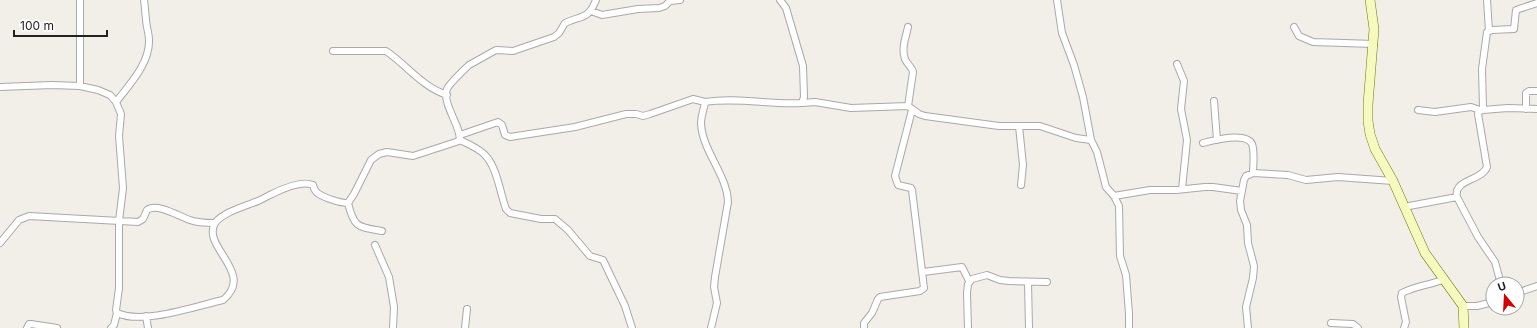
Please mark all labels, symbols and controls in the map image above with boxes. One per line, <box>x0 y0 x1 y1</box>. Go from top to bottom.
scale bar <box>14 12 107 38</box>
text: 100 m <box>20 18 54 33</box>
north arrow <box>1485 276 1525 316</box>
text: U <box>1496 279 1508 294</box>

